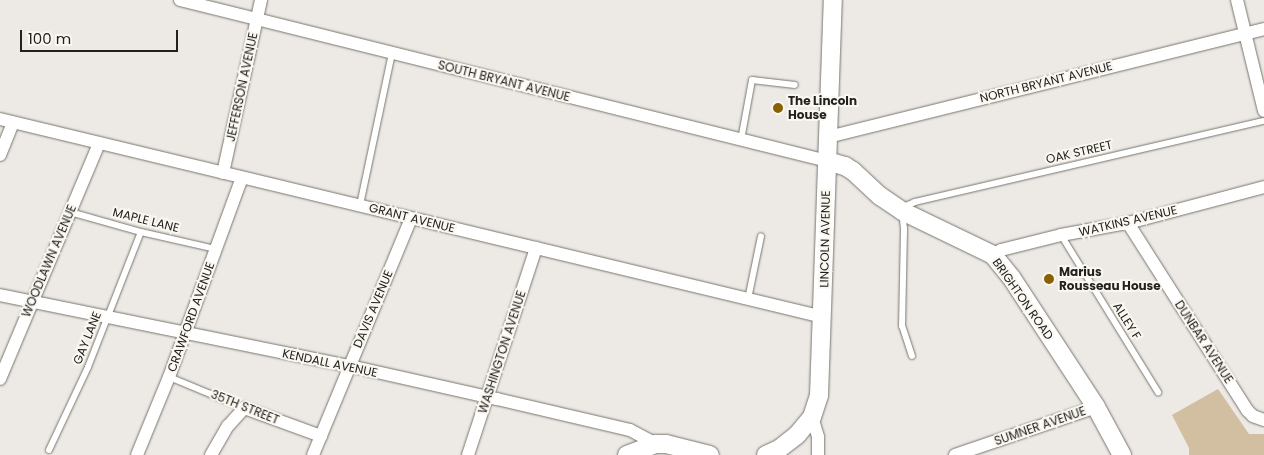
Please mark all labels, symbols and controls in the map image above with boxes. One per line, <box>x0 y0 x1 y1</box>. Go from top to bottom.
scale bar <box>22 20 180 52</box>
text: 100 m <box>28 28 71 49</box>
street label: JEFFERSON AVENUE <box>223 31 261 143</box>
street label: SOUTH BRYANT AVENUE <box>437 58 571 104</box>
street label: NORTH BRYANT AVENUE <box>978 59 1114 105</box>
place label: The Lincoln House <box>788 94 857 122</box>
marker: The Lincoln House <box>772 102 784 114</box>
street label: OAK STREET <box>1044 137 1114 167</box>
street label: LINCOLN AVENUE <box>817 190 833 288</box>
street label: GRANT AVENUE <box>368 200 456 236</box>
street label: WOODLAWN AVENUE <box>19 203 79 319</box>
street label: WATKINS AVENUE <box>1078 203 1178 239</box>
street label: MAPLE LANE <box>111 205 181 235</box>
street label: BRIGHTON ROAD <box>990 256 1056 342</box>
street label: CRAWFORD AVENUE <box>164 260 218 374</box>
place label: Marius Rousseau House <box>1059 265 1161 293</box>
street label: DAVIS AVENUE <box>350 268 396 350</box>
marker: Marius Rousseau House <box>1043 273 1055 285</box>
street label: WASHINGTON AVENUE <box>475 289 529 415</box>
street label: DUNBAR AVENUE <box>1172 298 1236 386</box>
street label: ALLEY F <box>1110 300 1144 342</box>
street label: GAY LANE <box>70 310 104 366</box>
street label: KENDALL AVENUE <box>281 346 379 380</box>
street label: 35TH STREET <box>209 387 281 427</box>
street label: SUMNER AVENUE <box>992 404 1088 448</box>

